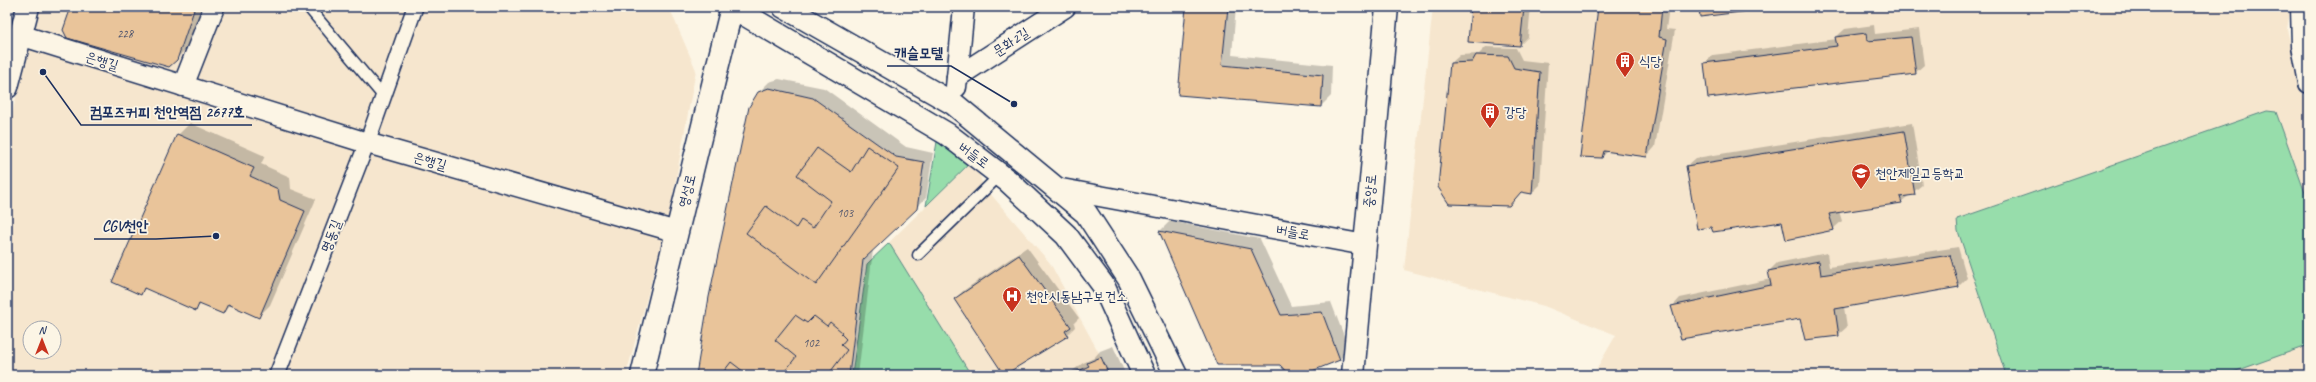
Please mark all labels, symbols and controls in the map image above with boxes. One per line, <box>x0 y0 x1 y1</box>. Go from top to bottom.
street label: 문화2길 <box>990 24 1033 60</box>
house number: 228 <box>117 26 135 42</box>
callout: 캐슬모텔 <box>887 39 951 66</box>
text: 캐슬모텔 <box>894 44 943 63</box>
street label: 은행길 <box>83 48 121 74</box>
building icon: 식당 <box>1614 50 1636 78</box>
place label: 식당 <box>1639 53 1662 70</box>
callout: 컴포즈커피 천안역점 2677호 <box>81 98 252 125</box>
building icon: 강당 <box>1479 101 1501 129</box>
text: 컴포즈커피 천안역점 2677호 <box>89 103 245 122</box>
place label: 강당 <box>1504 104 1527 121</box>
street label: 버들로 <box>955 138 993 172</box>
street label: 은행길 <box>411 148 449 174</box>
school or university icon: 천안제일고등학교 <box>1850 162 1872 190</box>
place label: 천안제일고등학교 <box>1875 165 1965 182</box>
street label: 영성로 <box>675 173 699 209</box>
street label: 중앙로 <box>1360 173 1380 209</box>
house number: 103 <box>837 205 855 221</box>
callout: CGV천안 <box>94 212 156 239</box>
street label: 명동길 <box>317 216 345 255</box>
text: CGV천안 <box>102 217 149 236</box>
street label: 버들로 <box>1275 220 1311 244</box>
hospital icon: 천안시동남구보건소 <box>1001 285 1023 313</box>
place label: 천안시동남구보건소 <box>1026 288 1127 305</box>
north arrow <box>22 320 62 360</box>
text: N <box>39 323 48 337</box>
house number: 102 <box>803 335 821 351</box>

